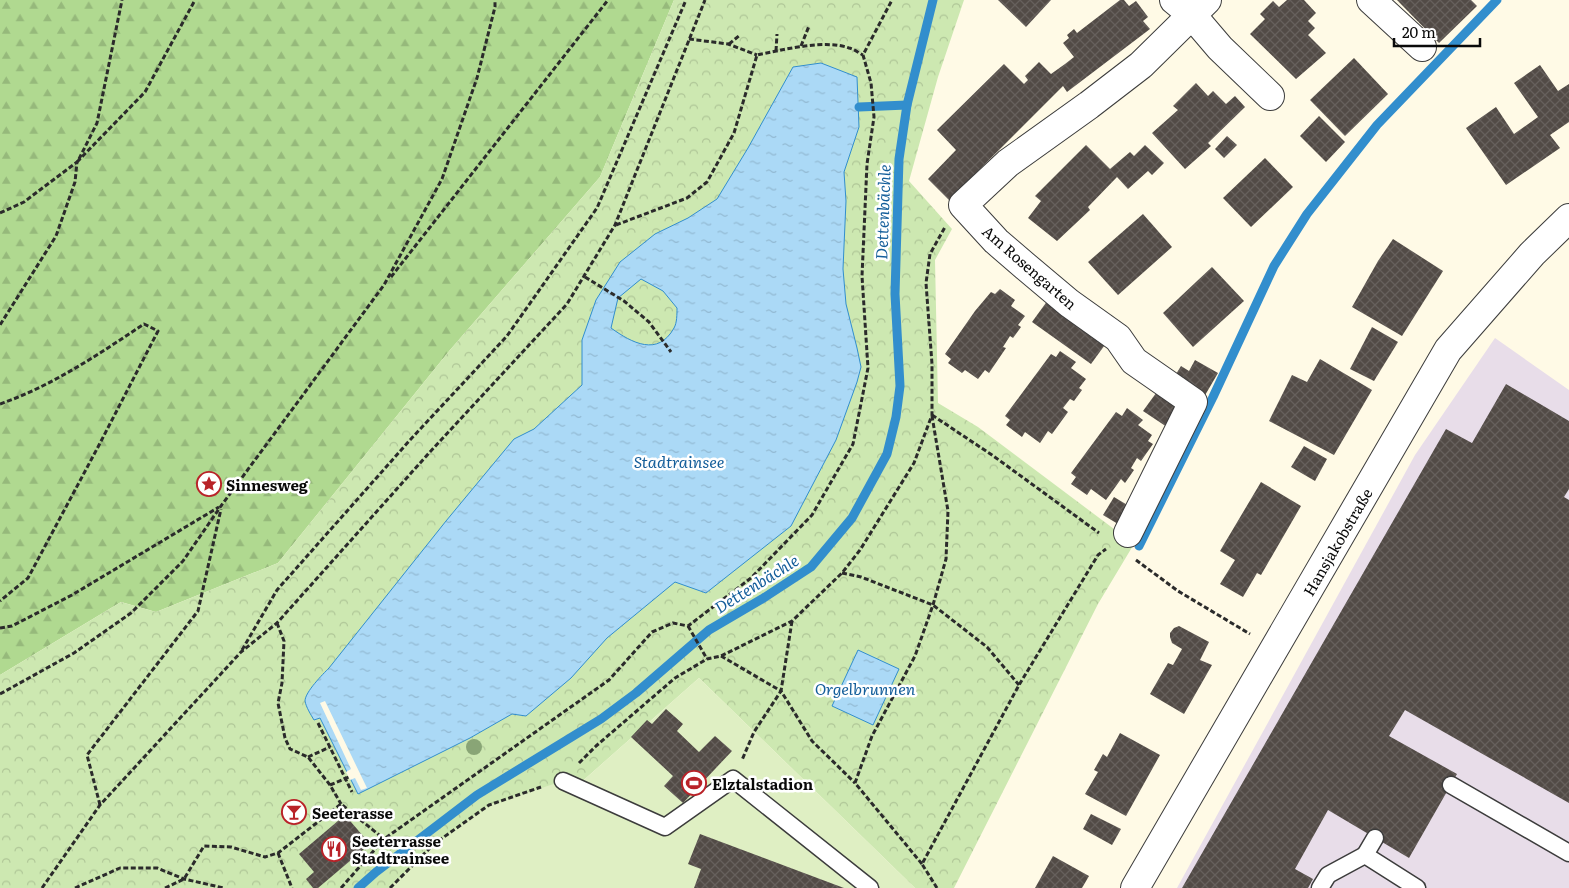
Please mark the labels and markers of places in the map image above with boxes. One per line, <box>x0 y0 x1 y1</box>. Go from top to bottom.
place icon: Sinnesweg <box>196 471 222 497</box>
place label: Sinnesweg <box>226 473 309 496</box>
sports icon: Elztalstadion <box>681 770 707 796</box>
place label: Elztalstadion <box>712 772 814 795</box>
bar icon: Seeterasse <box>281 799 307 825</box>
place label: Seeterasse <box>312 801 393 824</box>
place label: Seeterrasse Stadtrainsee <box>352 829 450 869</box>
restaurant icon: Seeterrasse Stadtrainsee <box>321 836 347 862</box>

